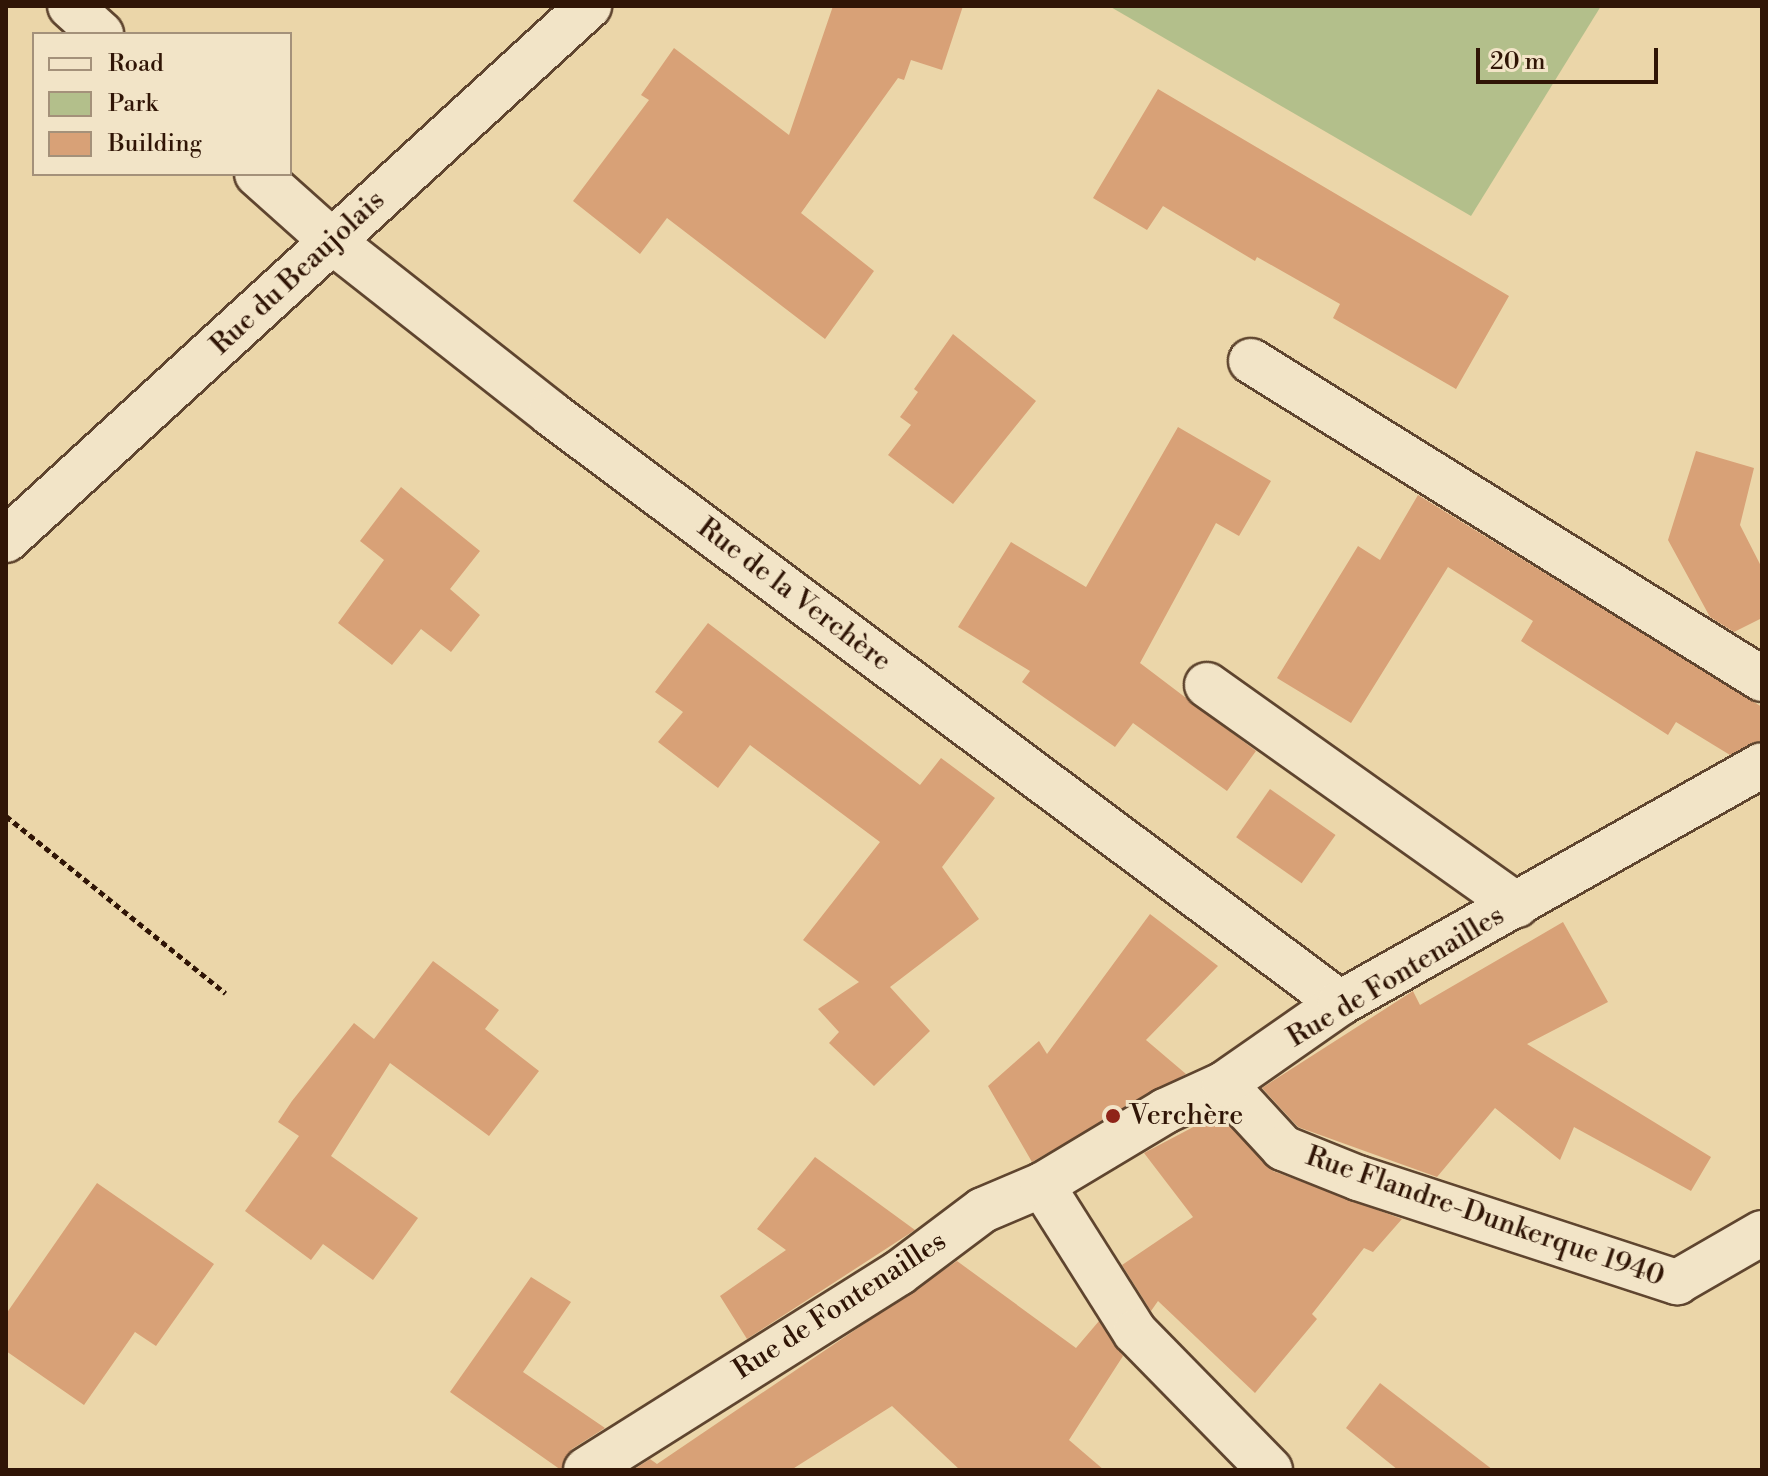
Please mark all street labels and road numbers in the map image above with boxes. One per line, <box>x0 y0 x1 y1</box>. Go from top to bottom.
street label: Rue du Beaujolais <box>204 184 392 362</box>
street label: Rue de la Verchère <box>691 511 897 679</box>
street label: Rue de Fontenailles <box>1282 899 1510 1055</box>
street label: Rue Flandre-Dunkerque 1940 <box>1301 1140 1669 1294</box>
street label: Rue de Fontenailles <box>727 1225 953 1387</box>

